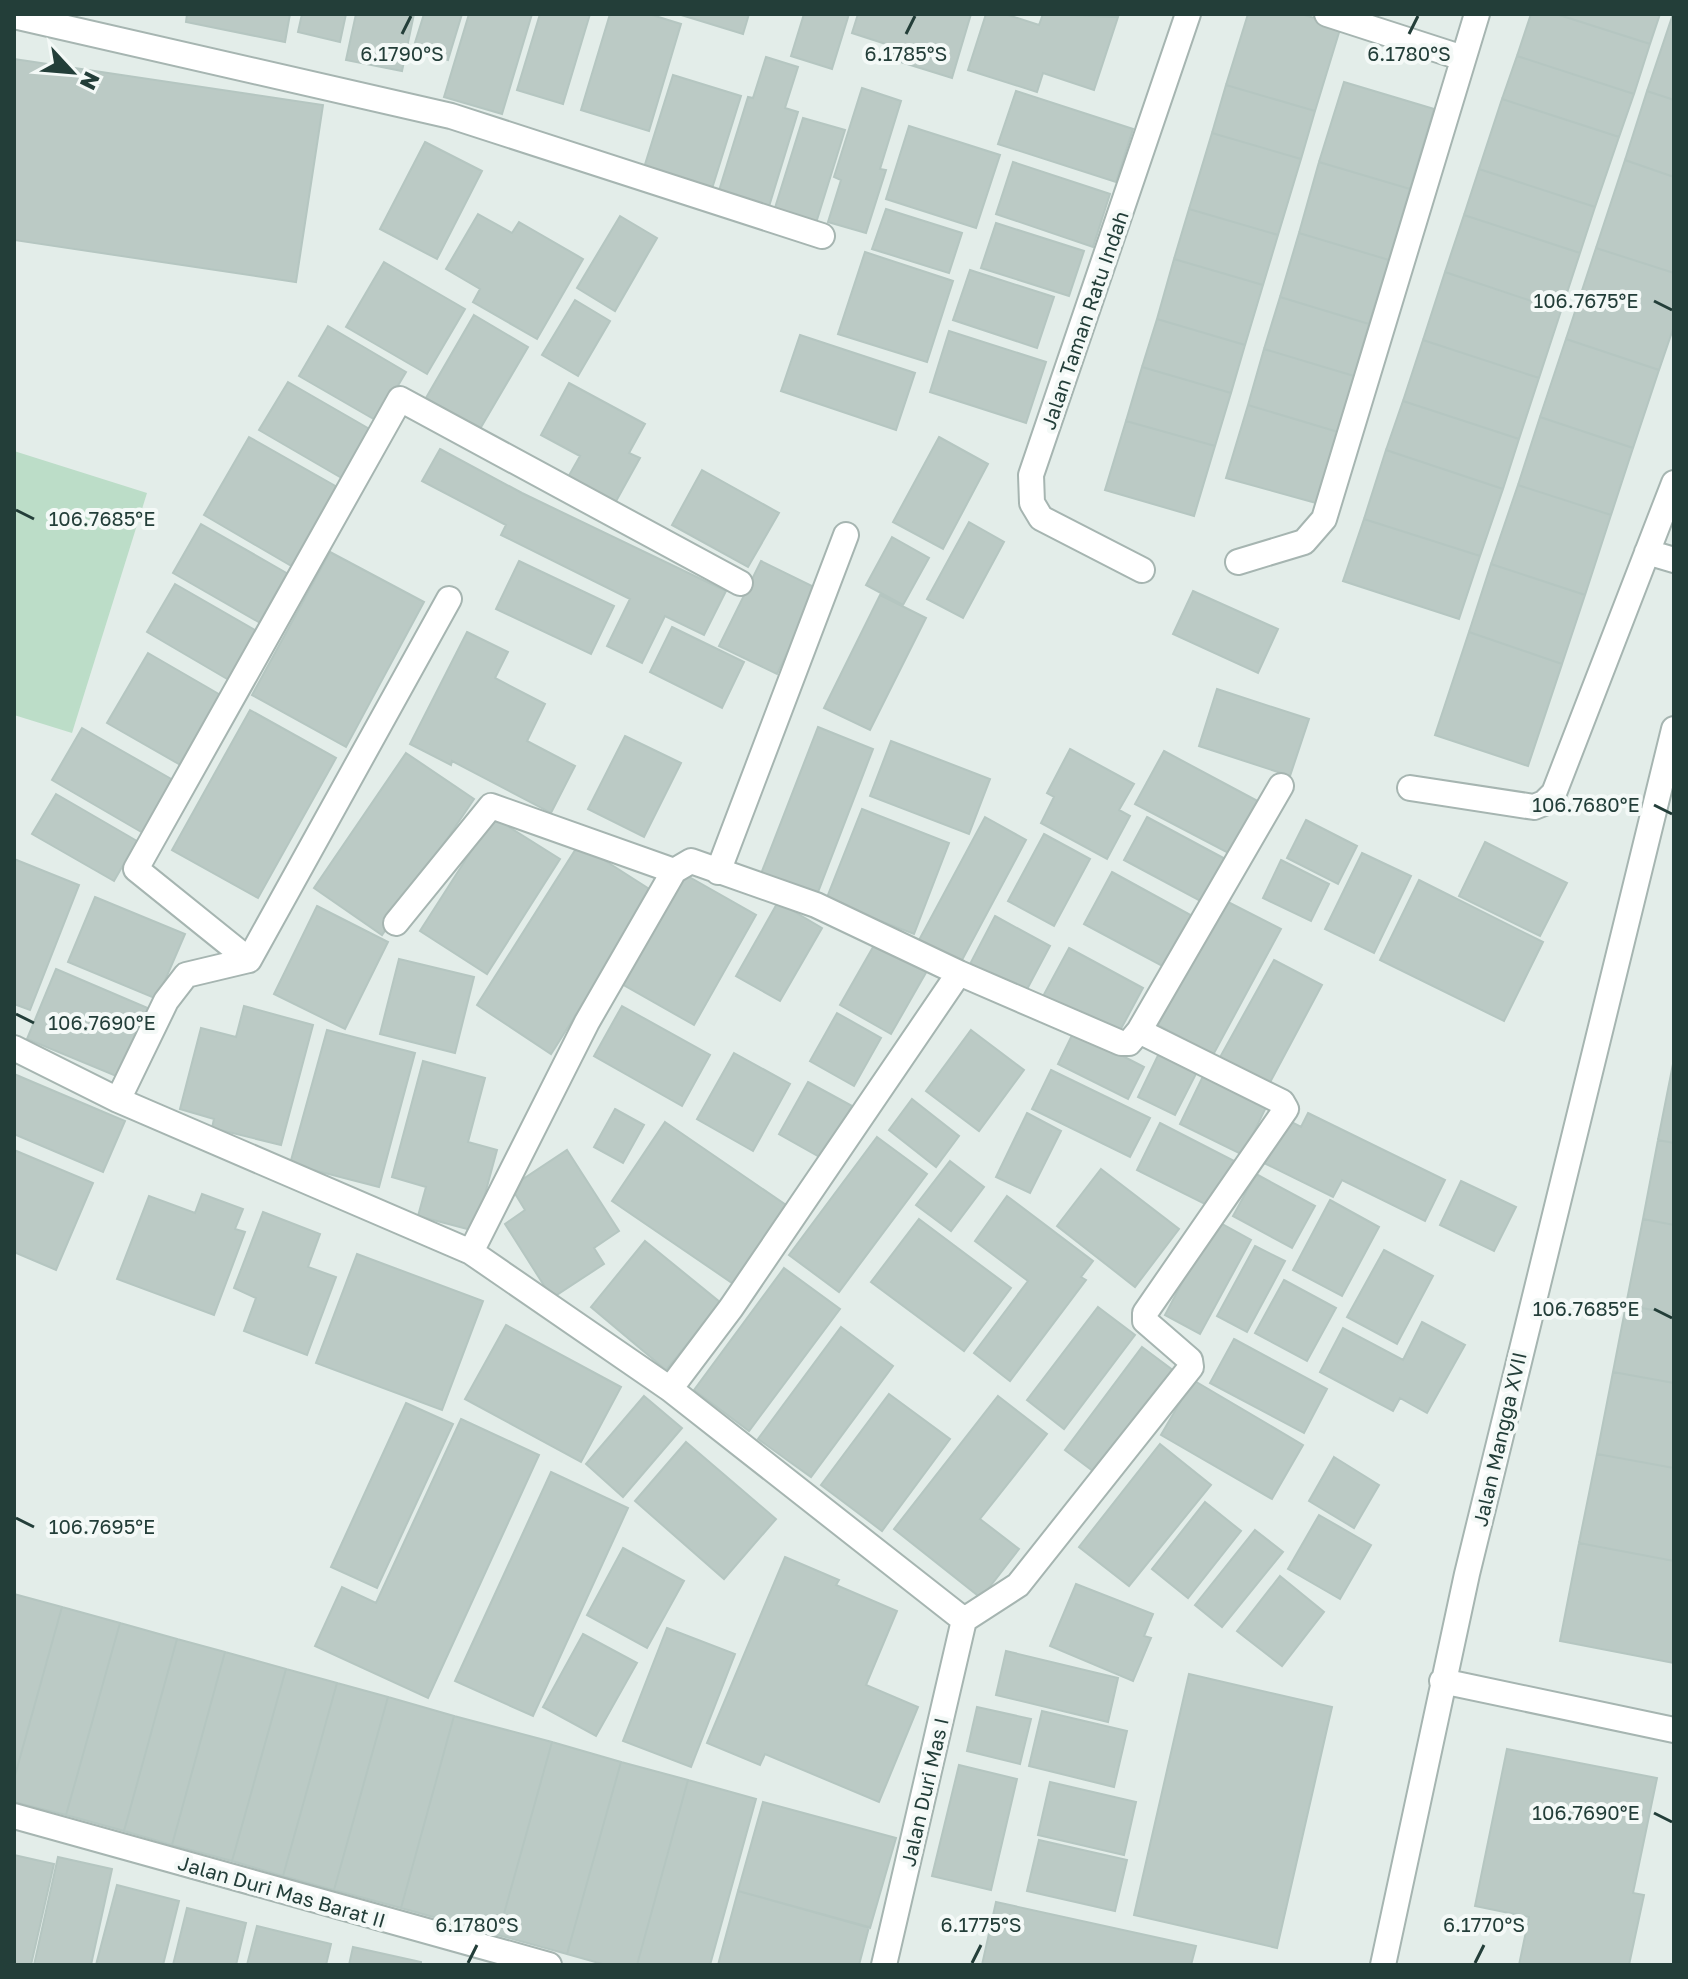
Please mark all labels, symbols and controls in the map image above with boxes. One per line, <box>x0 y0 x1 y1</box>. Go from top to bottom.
north arrow <box>32 32 112 112</box>
text: 6.1790°S <box>360 41 444 65</box>
text: 6.1785°S <box>865 41 947 65</box>
text: 6.1780°S <box>1367 41 1451 65</box>
text: N <box>75 68 106 94</box>
street label: Jalan Taman Ratu Indah <box>1035 208 1133 432</box>
text: 106.7675°E <box>1533 288 1639 312</box>
text: 106.7685°E <box>49 506 155 530</box>
text: 106.7680°E <box>1532 792 1640 816</box>
text: 106.7690°E <box>48 1010 156 1034</box>
text: 106.7685°E <box>1533 1296 1639 1320</box>
street label: Jalan Mangga XVII <box>1467 1349 1531 1529</box>
text: 106.7695°E <box>49 1514 155 1538</box>
street label: Jalan Duri Mas I <box>895 1715 953 1869</box>
text: 106.7690°E <box>1532 1800 1640 1824</box>
street label: Jalan Duri Mas Barat II <box>175 1850 389 1932</box>
text: 6.1780°S <box>435 1912 519 1936</box>
text: 6.1775°S <box>940 1912 1022 1936</box>
text: 6.1770°S <box>1443 1912 1525 1936</box>

